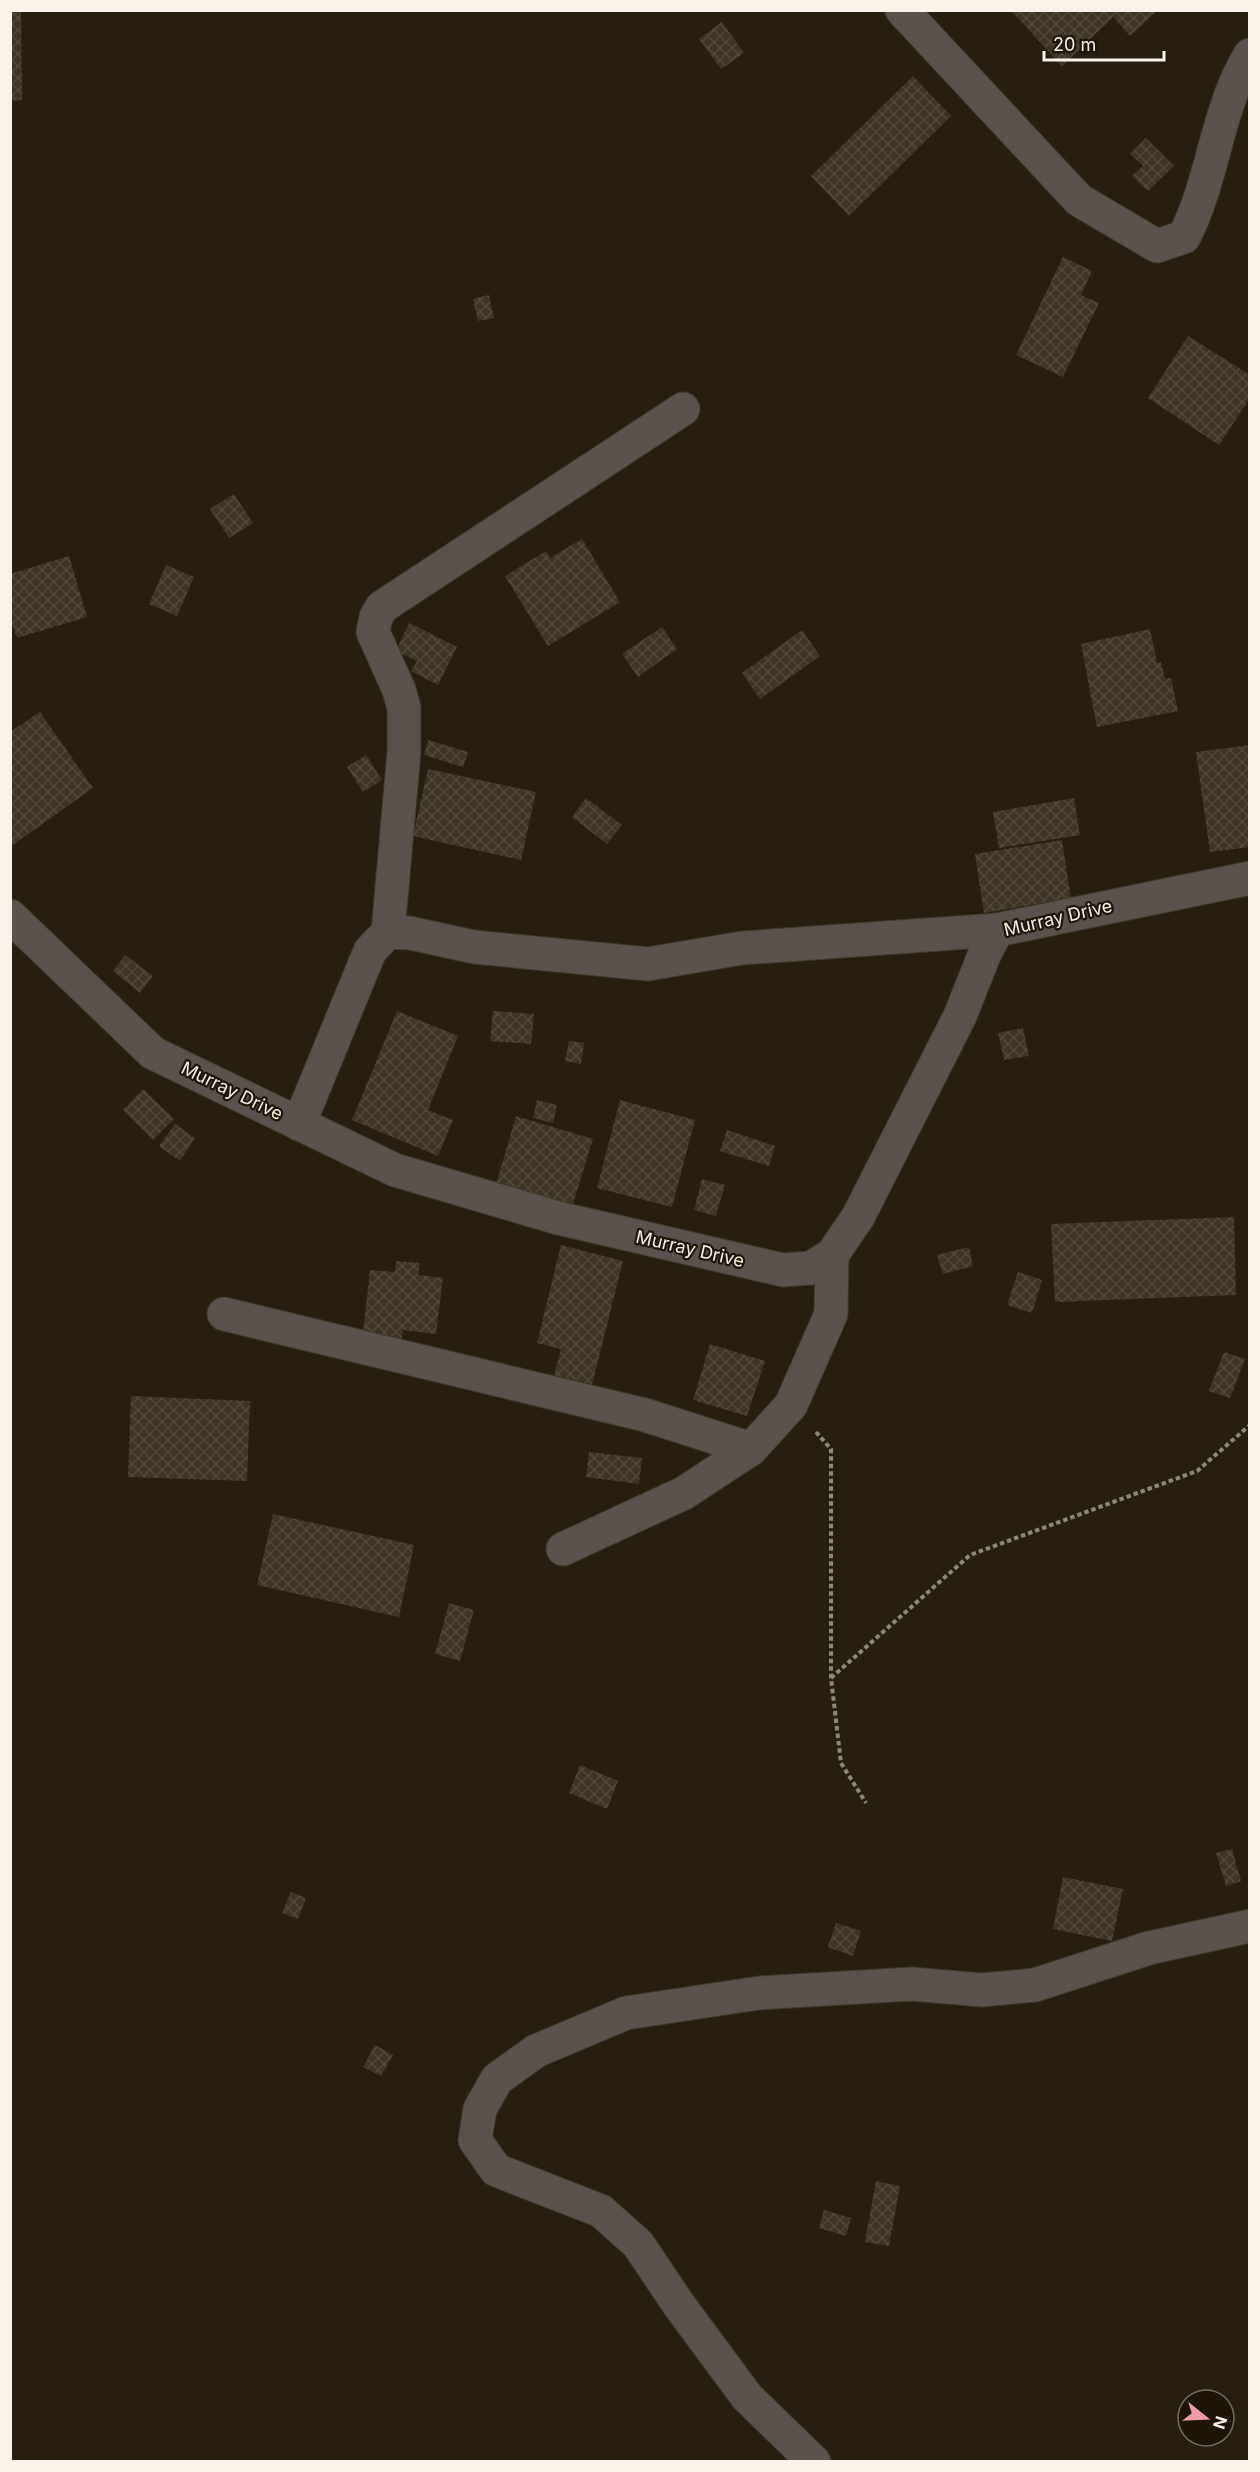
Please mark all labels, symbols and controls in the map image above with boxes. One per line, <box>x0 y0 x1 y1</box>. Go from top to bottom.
scale bar <box>1044 24 1164 62</box>
text: 20 m <box>1053 34 1096 55</box>
street label: Murray Drive <box>1002 895 1114 940</box>
street label: Murray Drive <box>178 1057 286 1124</box>
street label: Murray Drive <box>634 1226 746 1271</box>
north arrow <box>1176 2388 1236 2448</box>
text: N <box>1209 2414 1232 2432</box>

